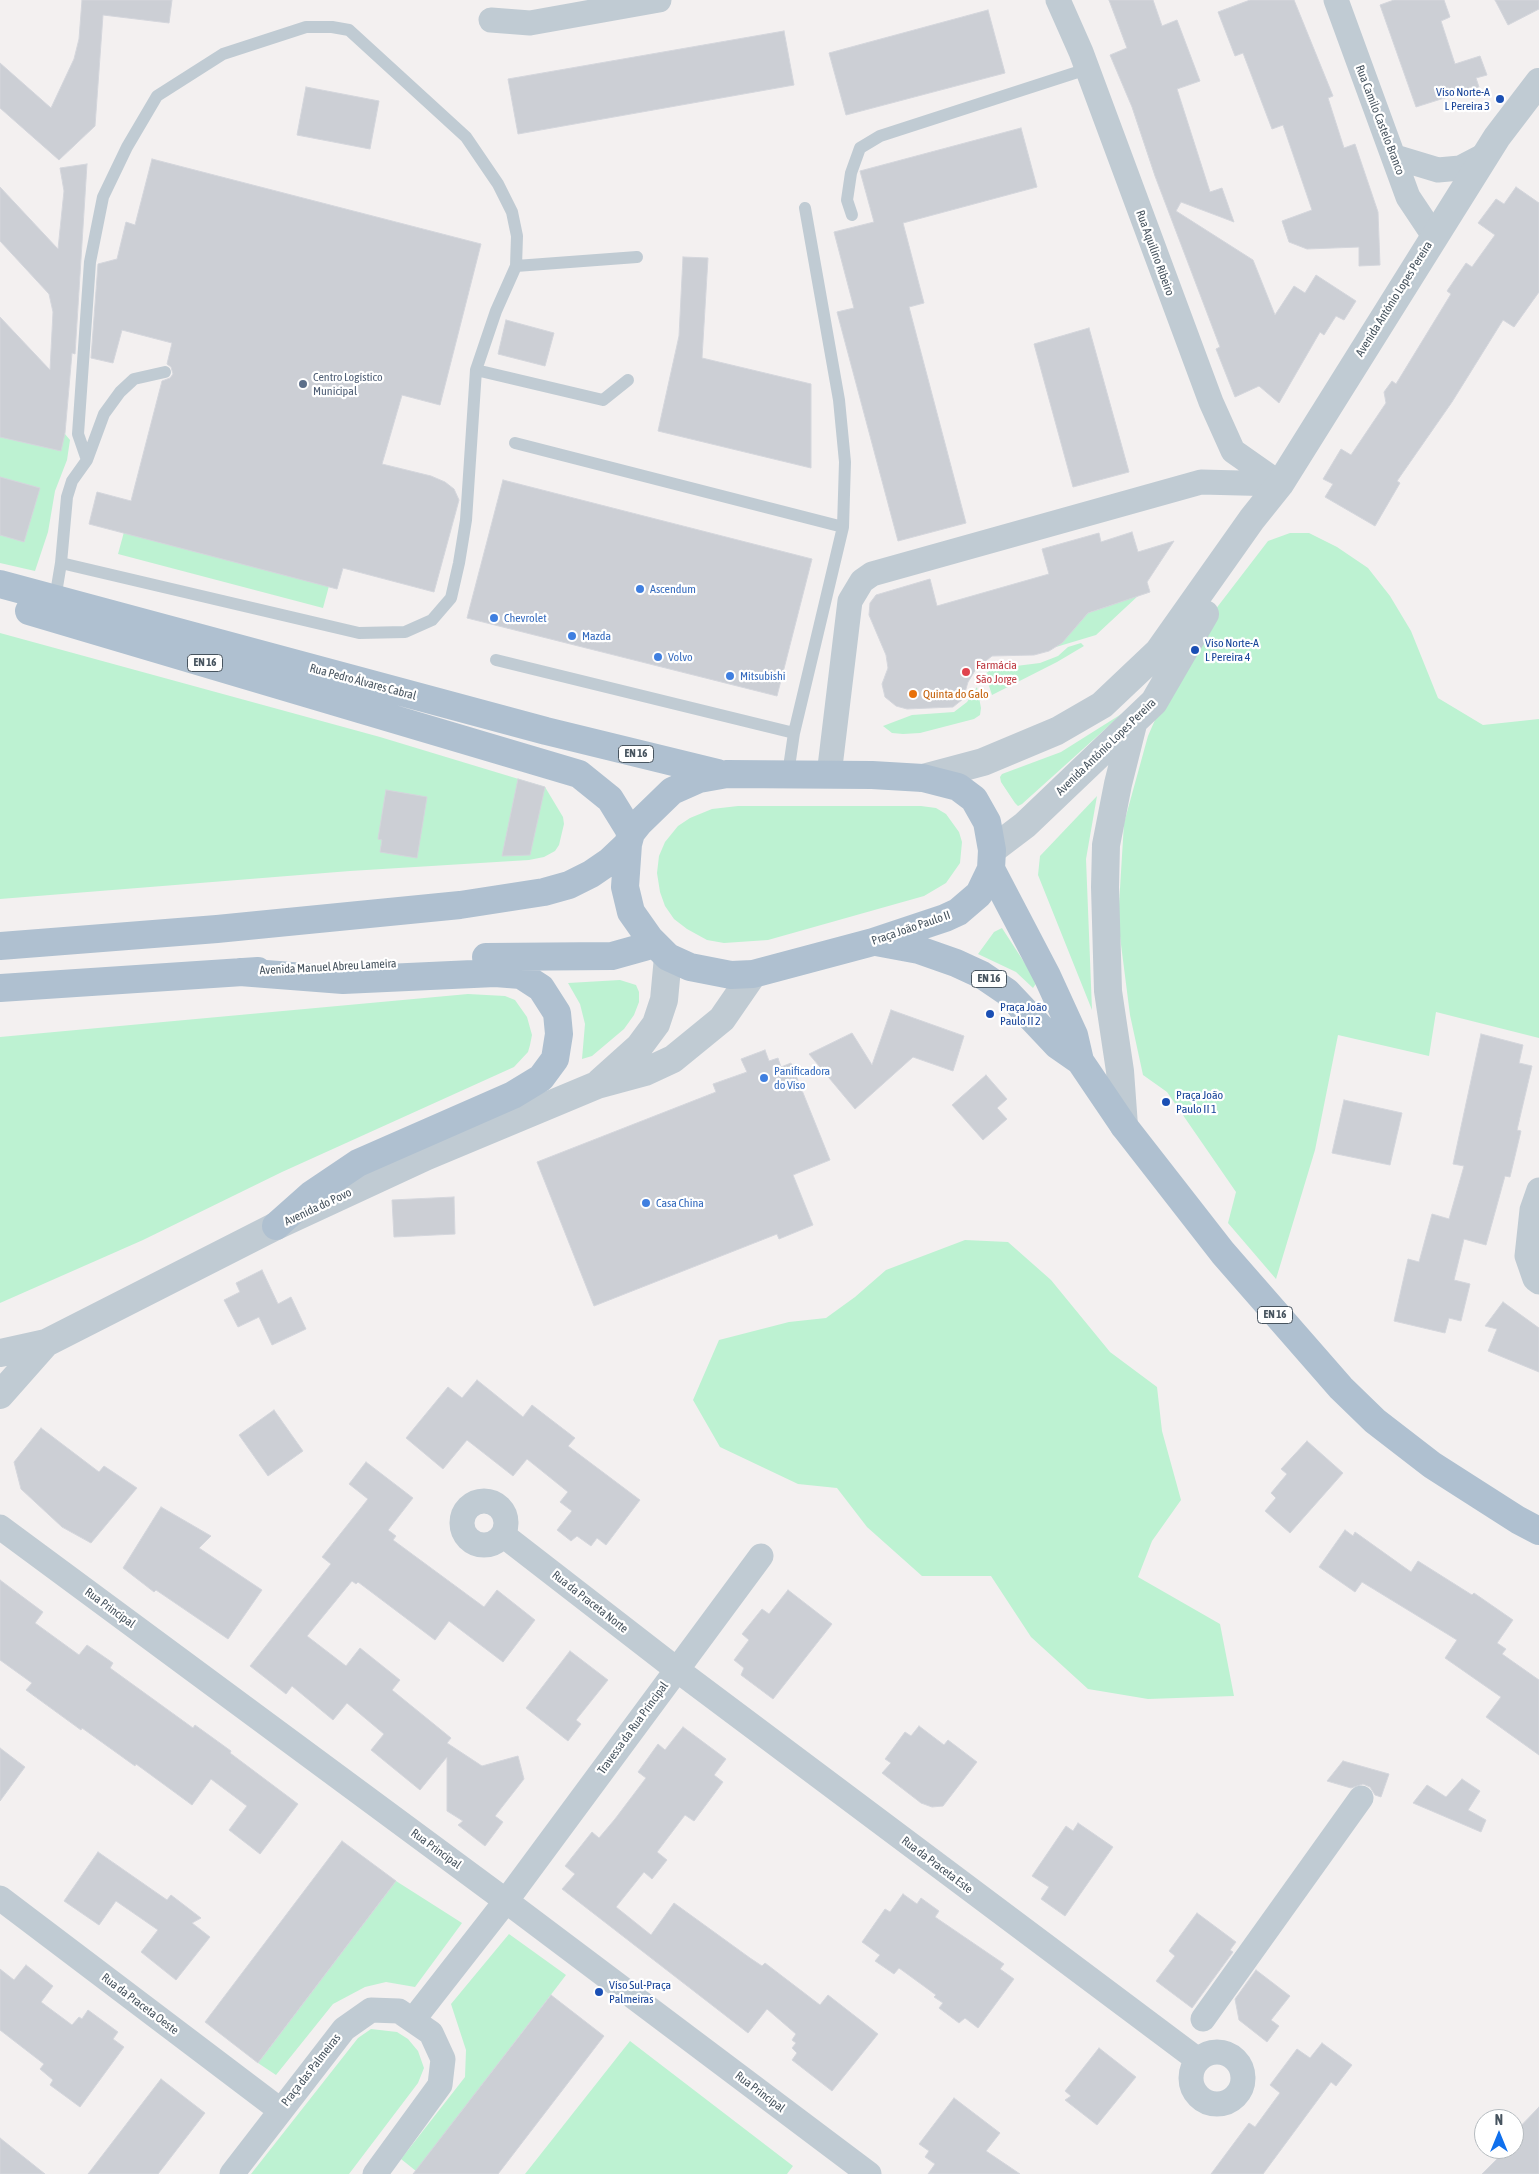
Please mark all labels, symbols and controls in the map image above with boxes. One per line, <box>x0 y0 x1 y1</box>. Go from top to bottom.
street label: Rua Camilo Castelo Branco <box>1352 63 1408 177</box>
place label: Viso Norte-A L Pereira 3 <box>1436 85 1490 113</box>
marker: Viso Norte-A L Pereira 3 <box>1494 93 1506 105</box>
street label: Rua Aquilino Ribeiro <box>1133 208 1177 298</box>
street label: Avenida António Lopes Pereira <box>1353 239 1435 359</box>
place label: Centro Logístico Municipal <box>313 370 383 398</box>
marker: Centro Logístico Municipal <box>297 378 309 390</box>
place label: Ascendum <box>650 582 696 596</box>
marker: Ascendum <box>634 583 646 595</box>
place label: Chevrolet <box>504 611 547 625</box>
marker: Chevrolet <box>488 612 500 624</box>
place label: Mazda <box>582 629 611 643</box>
marker: Mazda <box>566 630 578 642</box>
place label: Viso Norte-A L Pereira 4 <box>1205 636 1259 664</box>
marker: Viso Norte-A L Pereira 4 <box>1189 644 1201 656</box>
place label: Volvo <box>668 650 693 664</box>
marker: Volvo <box>652 651 664 663</box>
road number: EN 16 <box>188 654 222 671</box>
place label: Farmácia São Jorge <box>976 658 1017 686</box>
street label: Rua Pedro Álvares Cabral <box>308 661 418 703</box>
marker: Farmácia São Jorge <box>960 666 972 678</box>
place label: Mitsubishi <box>740 669 786 683</box>
marker: Mitsubishi <box>724 670 736 682</box>
place label: Quinta do Galo <box>923 687 989 701</box>
marker: Quinta do Galo <box>907 688 919 700</box>
street label: Avenida António Lopes Pereira <box>1053 696 1159 798</box>
road number: EN 16 <box>618 746 654 762</box>
street label: Praça João Paulo II <box>870 908 952 948</box>
street label: Avenida Manuel Abreu Lameira <box>259 956 397 978</box>
road number: EN 16 <box>972 971 1006 988</box>
place label: Praça João Paulo II 2 <box>1000 1000 1047 1028</box>
marker: Praça João Paulo II 2 <box>984 1008 996 1020</box>
place label: Panificadora do Viso <box>774 1064 830 1092</box>
marker: Panificadora do Viso <box>758 1072 770 1084</box>
place label: Praça João Paulo II 1 <box>1176 1088 1223 1116</box>
marker: Praça João Paulo II 1 <box>1160 1096 1172 1108</box>
street label: Avenida do Povo <box>282 1185 354 1229</box>
place label: Casa China <box>656 1196 704 1210</box>
marker: Casa China <box>640 1197 652 1209</box>
road number: EN 16 <box>1258 1306 1292 1324</box>
street label: Rua da Praceta Norte <box>549 1568 631 1636</box>
street label: Rua Principal <box>82 1585 138 1631</box>
street label: Travessa da Rua Principal <box>595 1679 671 1777</box>
street label: Rua Principal <box>408 1826 464 1872</box>
street label: Rua da Praceta Este <box>899 1834 975 1896</box>
street label: Rua da Praceta Oeste <box>99 1970 181 2038</box>
place label: Viso Sul-Praça Palmeiras <box>609 1978 671 2006</box>
marker: Viso Sul-Praça Palmeiras <box>593 1986 605 1998</box>
street label: Praça das Palmeiras <box>278 2031 344 2109</box>
street label: Rua Principal <box>732 2069 788 2115</box>
north arrow <box>1474 2109 1524 2159</box>
text: N <box>1495 2112 1503 2128</box>

